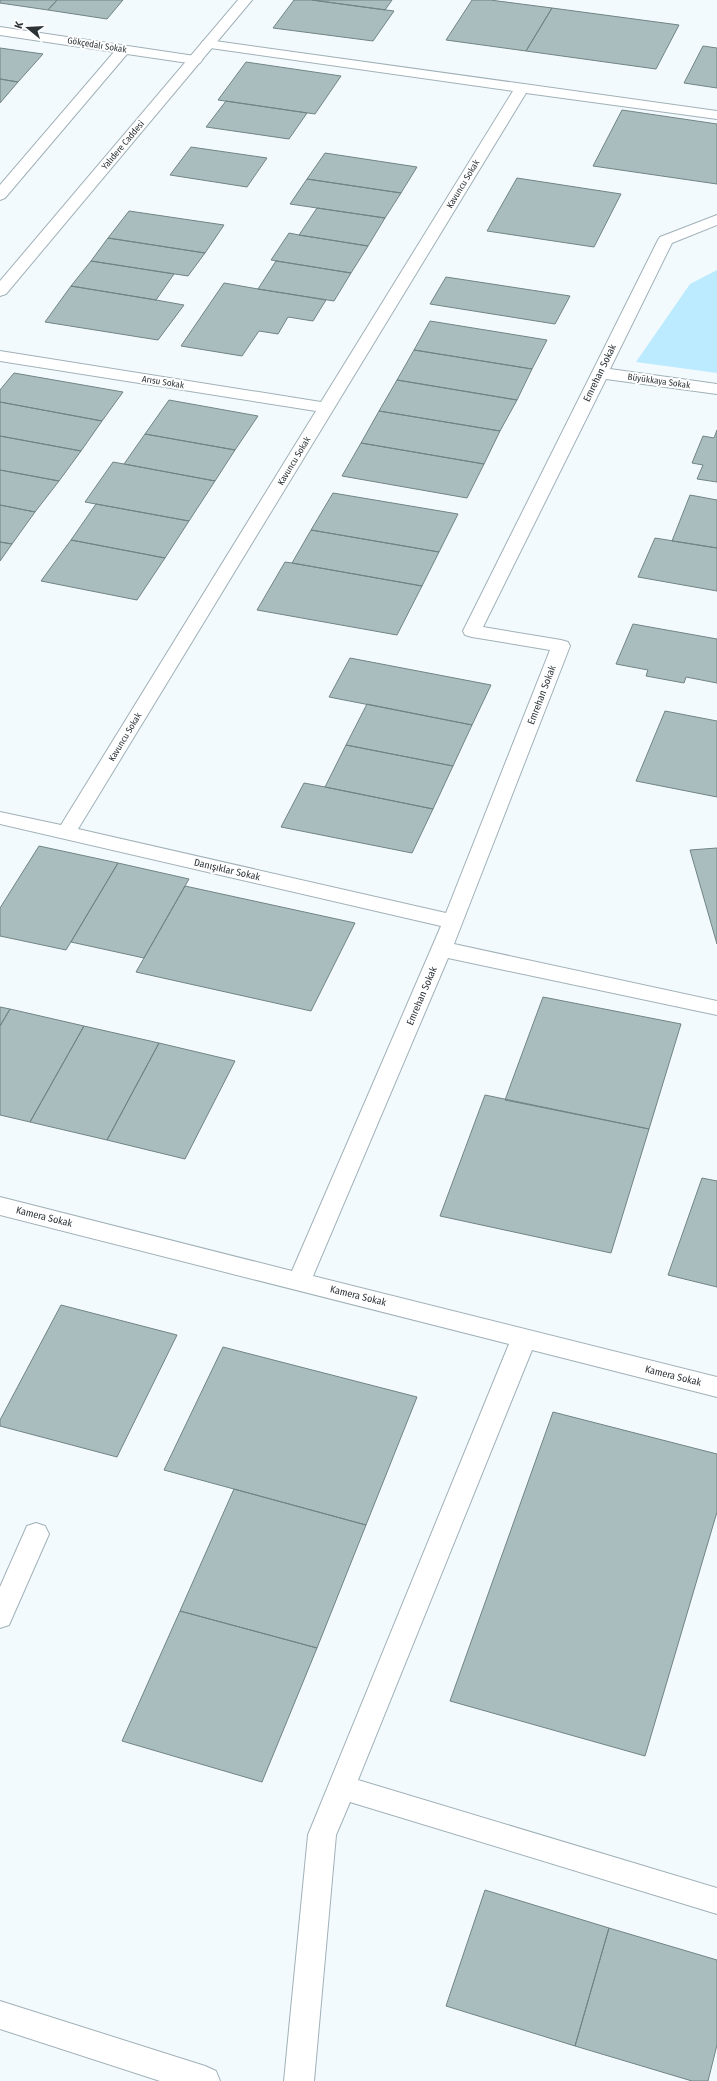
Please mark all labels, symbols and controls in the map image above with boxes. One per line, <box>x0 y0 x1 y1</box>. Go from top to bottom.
north arrow <box>8 8 48 48</box>
text: K <box>12 19 26 30</box>
street label: Gökçedalı Sokak <box>67 35 128 55</box>
street label: Yalıdere Caddesi <box>100 119 146 171</box>
street label: Kavuncu Sokak <box>445 157 482 210</box>
street label: Emrehan Sokak <box>581 342 619 404</box>
street label: Büyükkaya Sokak <box>627 372 692 390</box>
street label: Arısu Sokak <box>141 374 186 390</box>
street label: Kavuncu Sokak <box>276 434 313 487</box>
street label: Emrehan Sokak <box>525 663 559 726</box>
street label: Kavuncu Sokak <box>107 710 144 763</box>
street label: Danışıklar Sokak <box>193 857 262 884</box>
street label: Emrehan Sokak <box>404 965 440 1027</box>
street label: Kamera Sokak <box>15 1204 74 1230</box>
street label: Kamera Sokak <box>329 1283 388 1309</box>
street label: Kamera Sokak <box>644 1363 703 1389</box>

